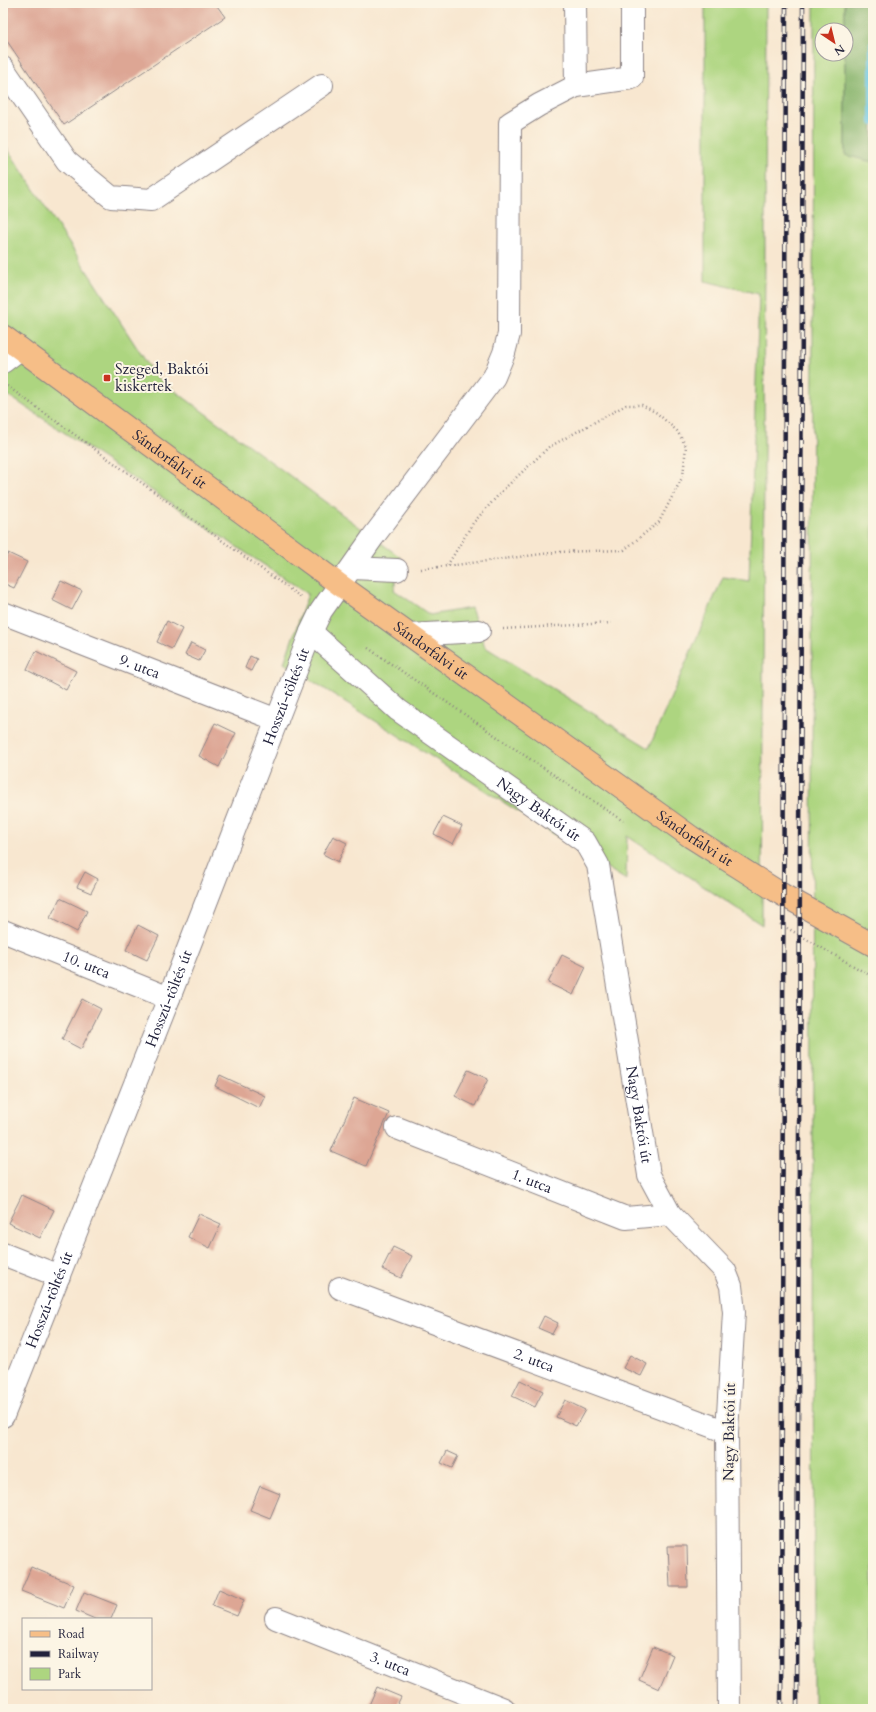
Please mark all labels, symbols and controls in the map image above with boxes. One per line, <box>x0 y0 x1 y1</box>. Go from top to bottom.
north arrow <box>814 22 854 62</box>
text: N <box>831 41 848 59</box>
place label: Szeged, Baktói kiskertek <box>115 359 209 396</box>
marker: Szeged, Baktói kiskertek <box>102 373 112 383</box>
street label: Sándorfalvi út <box>128 425 211 493</box>
street label: Sándorfalvi út <box>389 617 473 684</box>
street label: Hosszú-töltés út <box>258 645 314 748</box>
street label: 9. utca <box>117 650 164 684</box>
street label: Nagy Baktói út <box>493 773 585 846</box>
street label: Sándorfalvi út <box>653 806 737 871</box>
street label: 10. utca <box>60 946 114 983</box>
street label: Hosszú-töltés út <box>140 947 197 1050</box>
street label: Nagy Baktói út <box>621 1064 657 1165</box>
street label: 1. utca <box>509 1164 556 1198</box>
street label: Hosszú-töltés út <box>21 1248 77 1351</box>
street label: 2. utca <box>511 1344 558 1377</box>
street label: Nagy Baktói út <box>718 1382 740 1481</box>
legend <box>22 1618 152 1690</box>
text: Road <box>58 1626 85 1642</box>
text: Railway <box>58 1646 100 1662</box>
street label: 3. utca <box>367 1647 414 1681</box>
text: Park <box>58 1666 82 1682</box>

